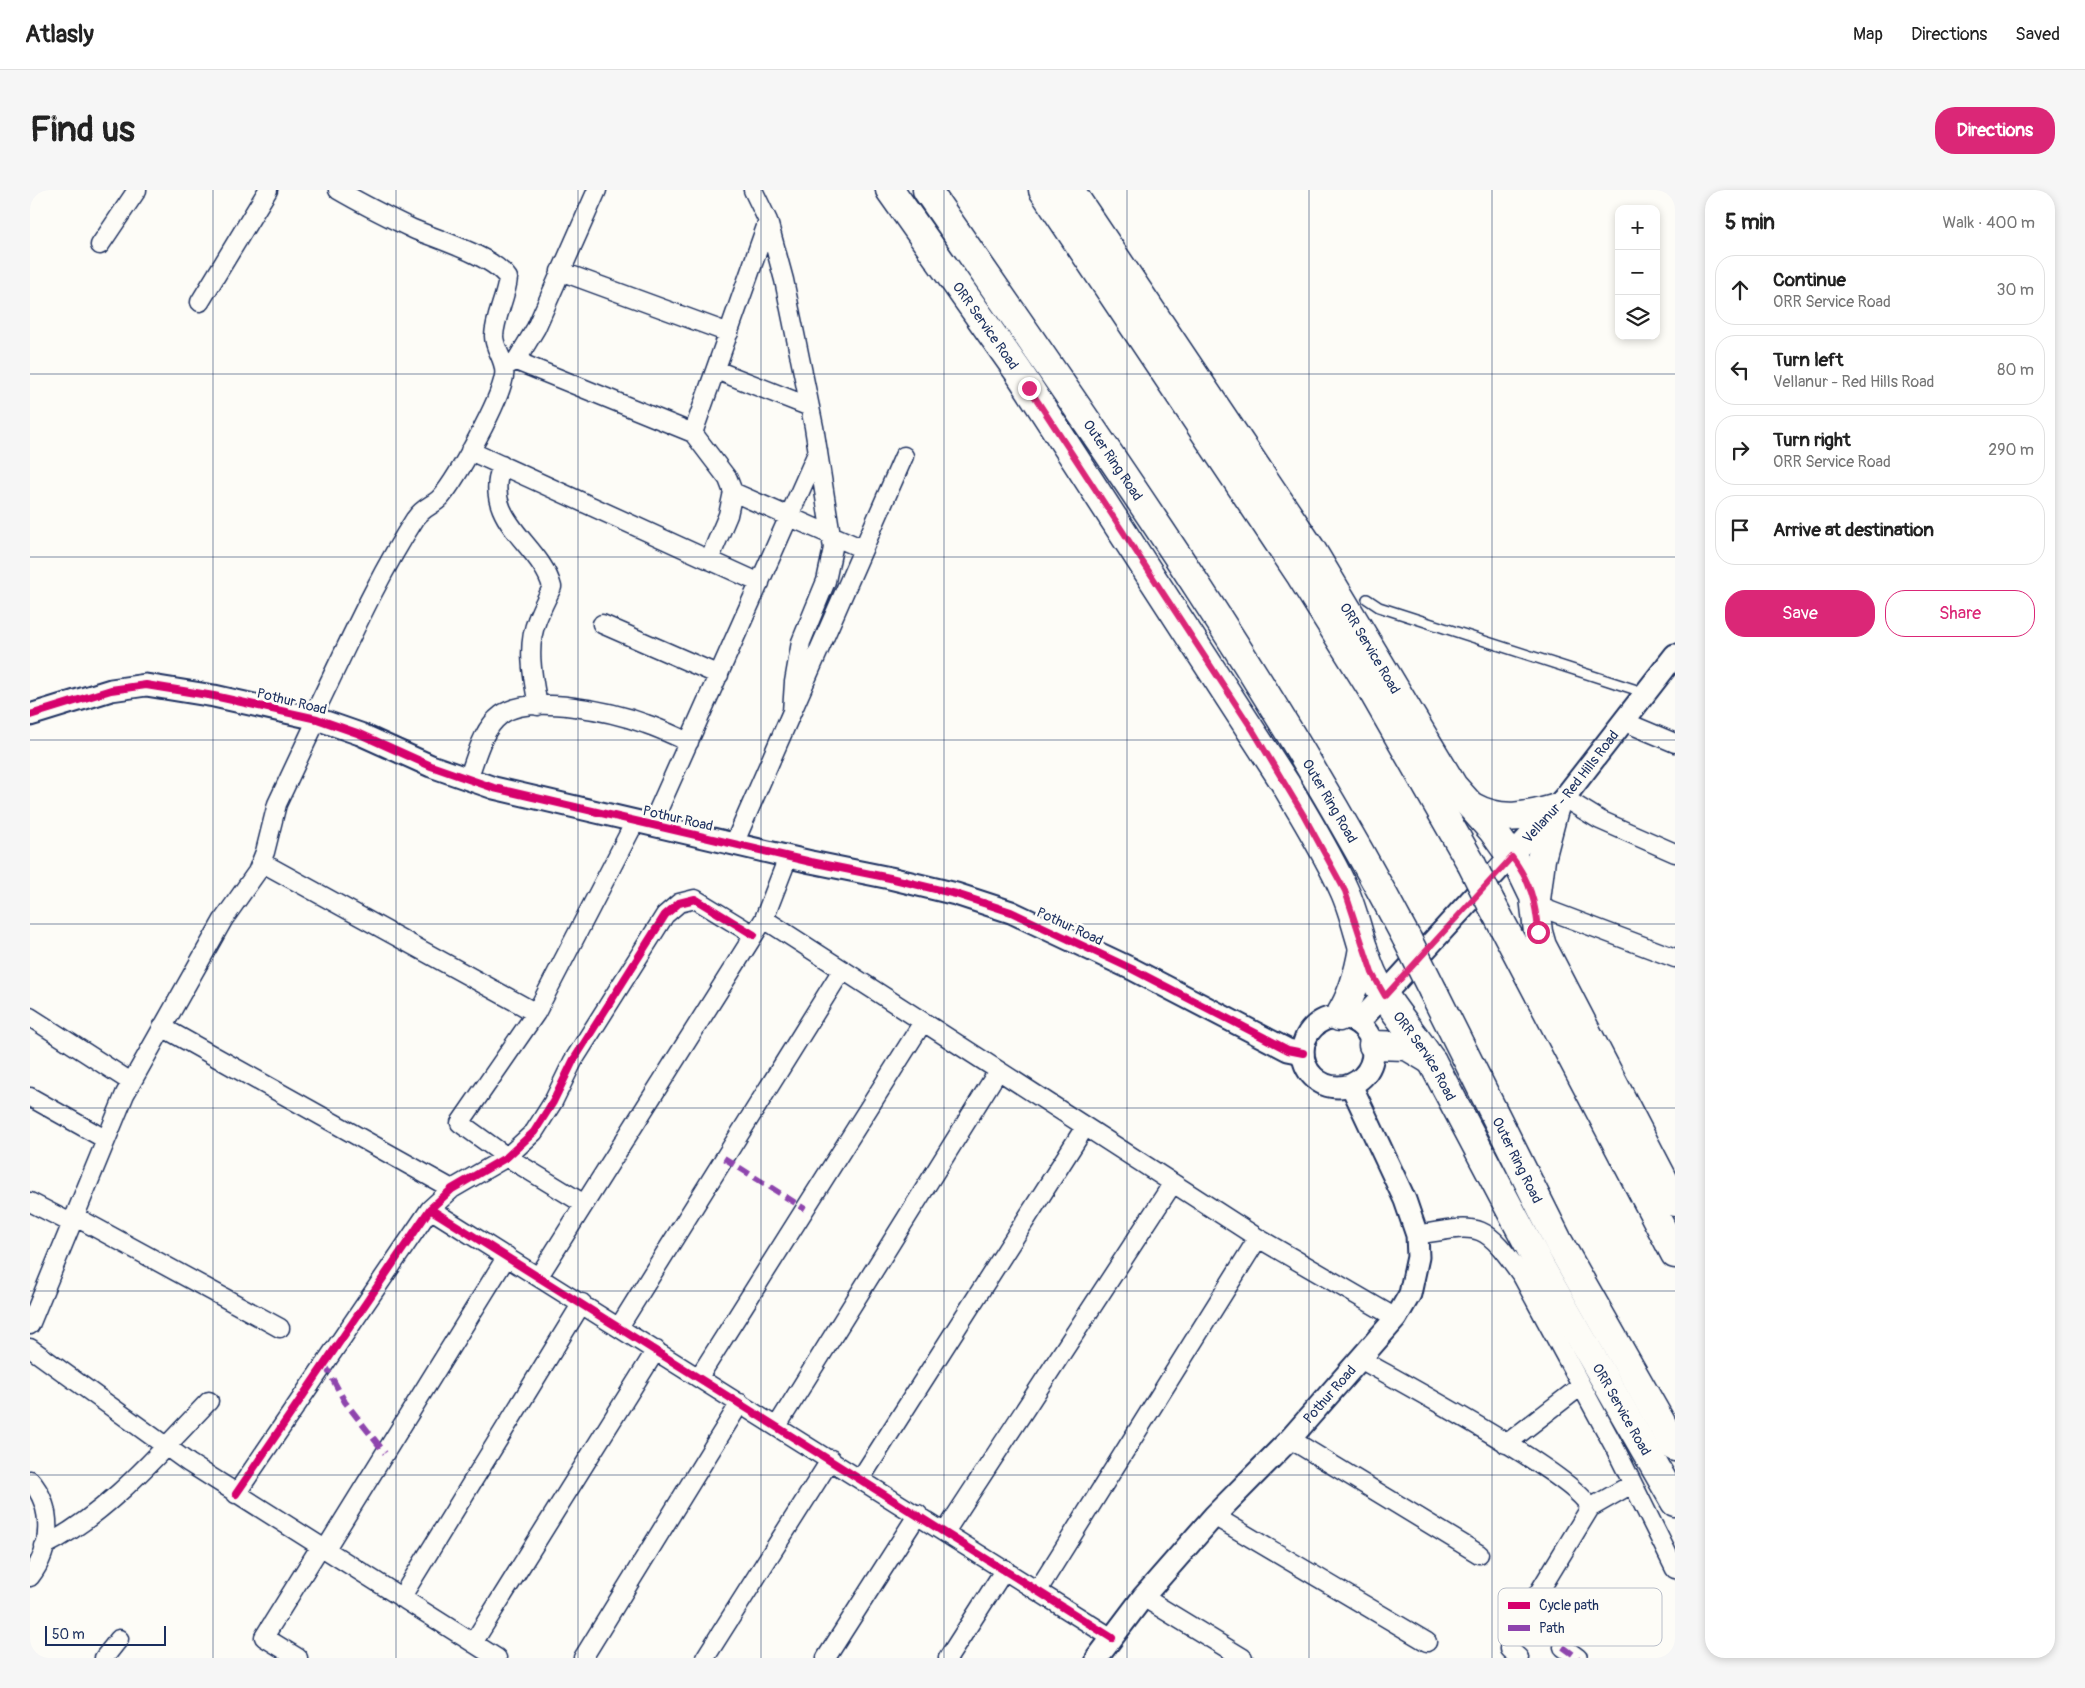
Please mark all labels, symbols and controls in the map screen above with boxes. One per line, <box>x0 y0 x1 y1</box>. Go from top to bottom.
text: Atlasly <box>25 20 94 49</box>
text: Map <box>1853 23 1883 46</box>
text: Directions <box>1911 23 1987 46</box>
text: Saved <box>2015 23 2060 46</box>
button: Directions <box>1935 107 2055 154</box>
text: Find us <box>30 108 135 152</box>
map controls <box>1615 205 1660 340</box>
button: + <box>1615 205 1660 250</box>
text: 5 min <box>1725 209 1775 236</box>
text: Walk · 400 m <box>1942 213 2035 233</box>
button: − <box>1615 250 1660 295</box>
text: Continue <box>1773 268 1846 292</box>
icon: ahead <box>1726 276 1754 304</box>
street label: ORR Service Road <box>949 279 1022 373</box>
text: 30 m <box>1996 280 2034 300</box>
text: ORR Service Road <box>1773 292 1891 312</box>
button: layers <box>1615 295 1660 340</box>
text: Turn left <box>1773 348 1843 372</box>
icon: left <box>1726 356 1754 384</box>
text: 80 m <box>1997 360 2034 380</box>
text: Vellanur - Red Hills Road <box>1773 372 1934 392</box>
route end <box>1018 377 1041 400</box>
street label: Outer Ring Road <box>1079 417 1146 504</box>
text: Turn right <box>1773 428 1851 452</box>
icon: right <box>1726 436 1754 464</box>
text: 290 m <box>1988 440 2034 460</box>
text: ORR Service Road <box>1773 452 1891 472</box>
icon: arrive <box>1726 516 1754 544</box>
text: Arrive at destination <box>1773 518 1934 542</box>
button: Save <box>1725 590 1875 637</box>
button: Share <box>1885 590 2035 637</box>
street label: ORR Service Road <box>1336 600 1404 697</box>
street label: Pothur Road <box>255 685 329 718</box>
street label: Vellanur - Red Hills Road <box>1519 727 1622 847</box>
street label: Outer Ring Road <box>1299 756 1361 846</box>
street label: Pothur Road <box>641 802 715 835</box>
street label: Pothur Road <box>1034 904 1106 949</box>
route start <box>1527 921 1550 944</box>
street label: ORR Service Road <box>1389 1008 1459 1104</box>
street label: Outer Ring Road <box>1488 1114 1546 1206</box>
street label: ORR Service Road <box>1589 1361 1655 1459</box>
street label: Pothur Road <box>1300 1362 1360 1427</box>
legend <box>1498 1588 1662 1646</box>
text: Cycle path <box>1539 1597 1599 1614</box>
text: Path <box>1539 1620 1564 1637</box>
scale bar <box>45 1623 166 1646</box>
text: 50 m <box>52 1626 85 1643</box>

